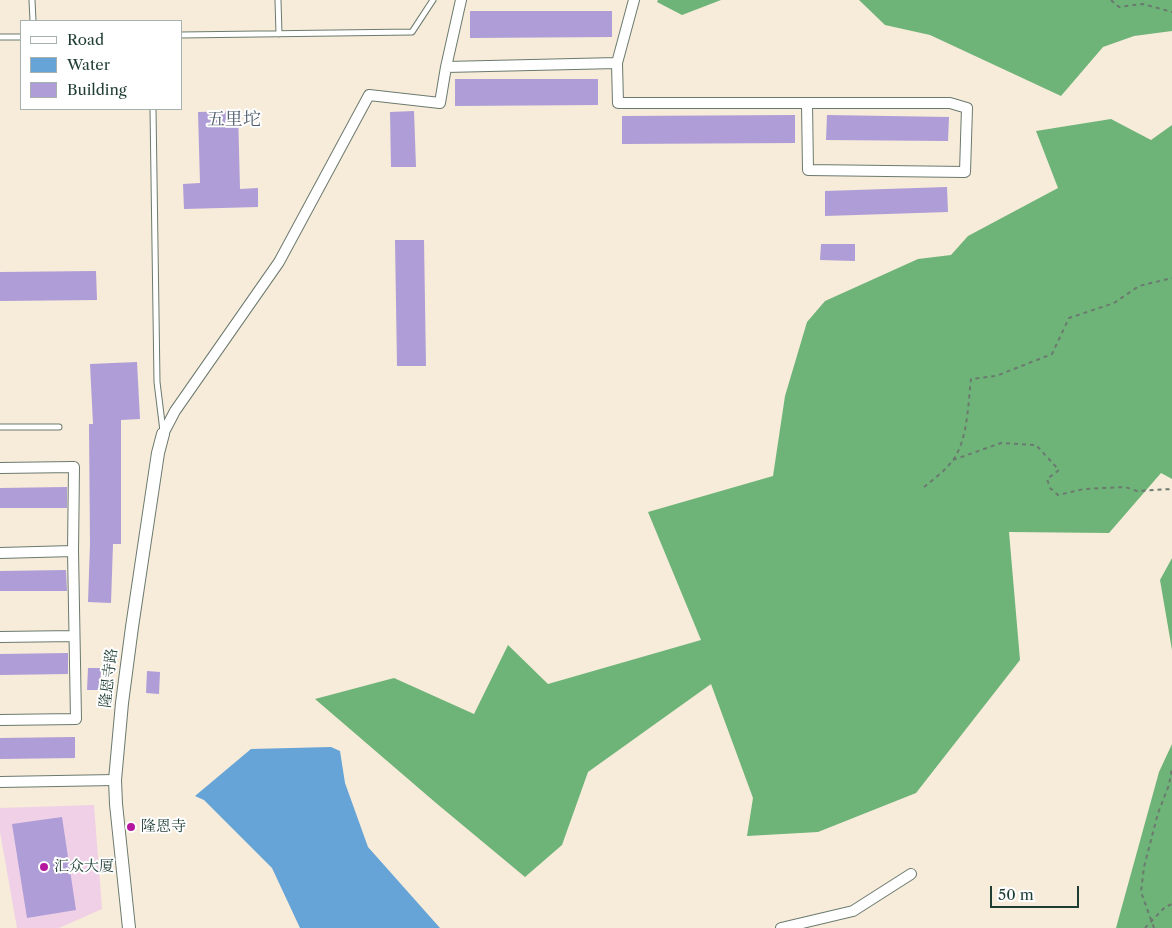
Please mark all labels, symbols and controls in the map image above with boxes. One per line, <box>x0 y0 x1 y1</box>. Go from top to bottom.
legend <box>20 20 182 110</box>
text: Road <box>67 30 104 49</box>
text: Water <box>67 55 110 74</box>
text: Building <box>67 80 127 99</box>
district label: 五里坨 <box>207 109 261 131</box>
street label: 隆恩寺路 <box>96 647 122 709</box>
place label: 隆恩寺 <box>141 818 186 836</box>
marker: 隆恩寺 <box>125 821 137 833</box>
place label: 汇众大厦 <box>54 858 114 876</box>
marker: 汇众大厦 <box>38 861 50 873</box>
scale bar <box>992 876 1081 908</box>
text: 50 m <box>998 885 1034 904</box>

